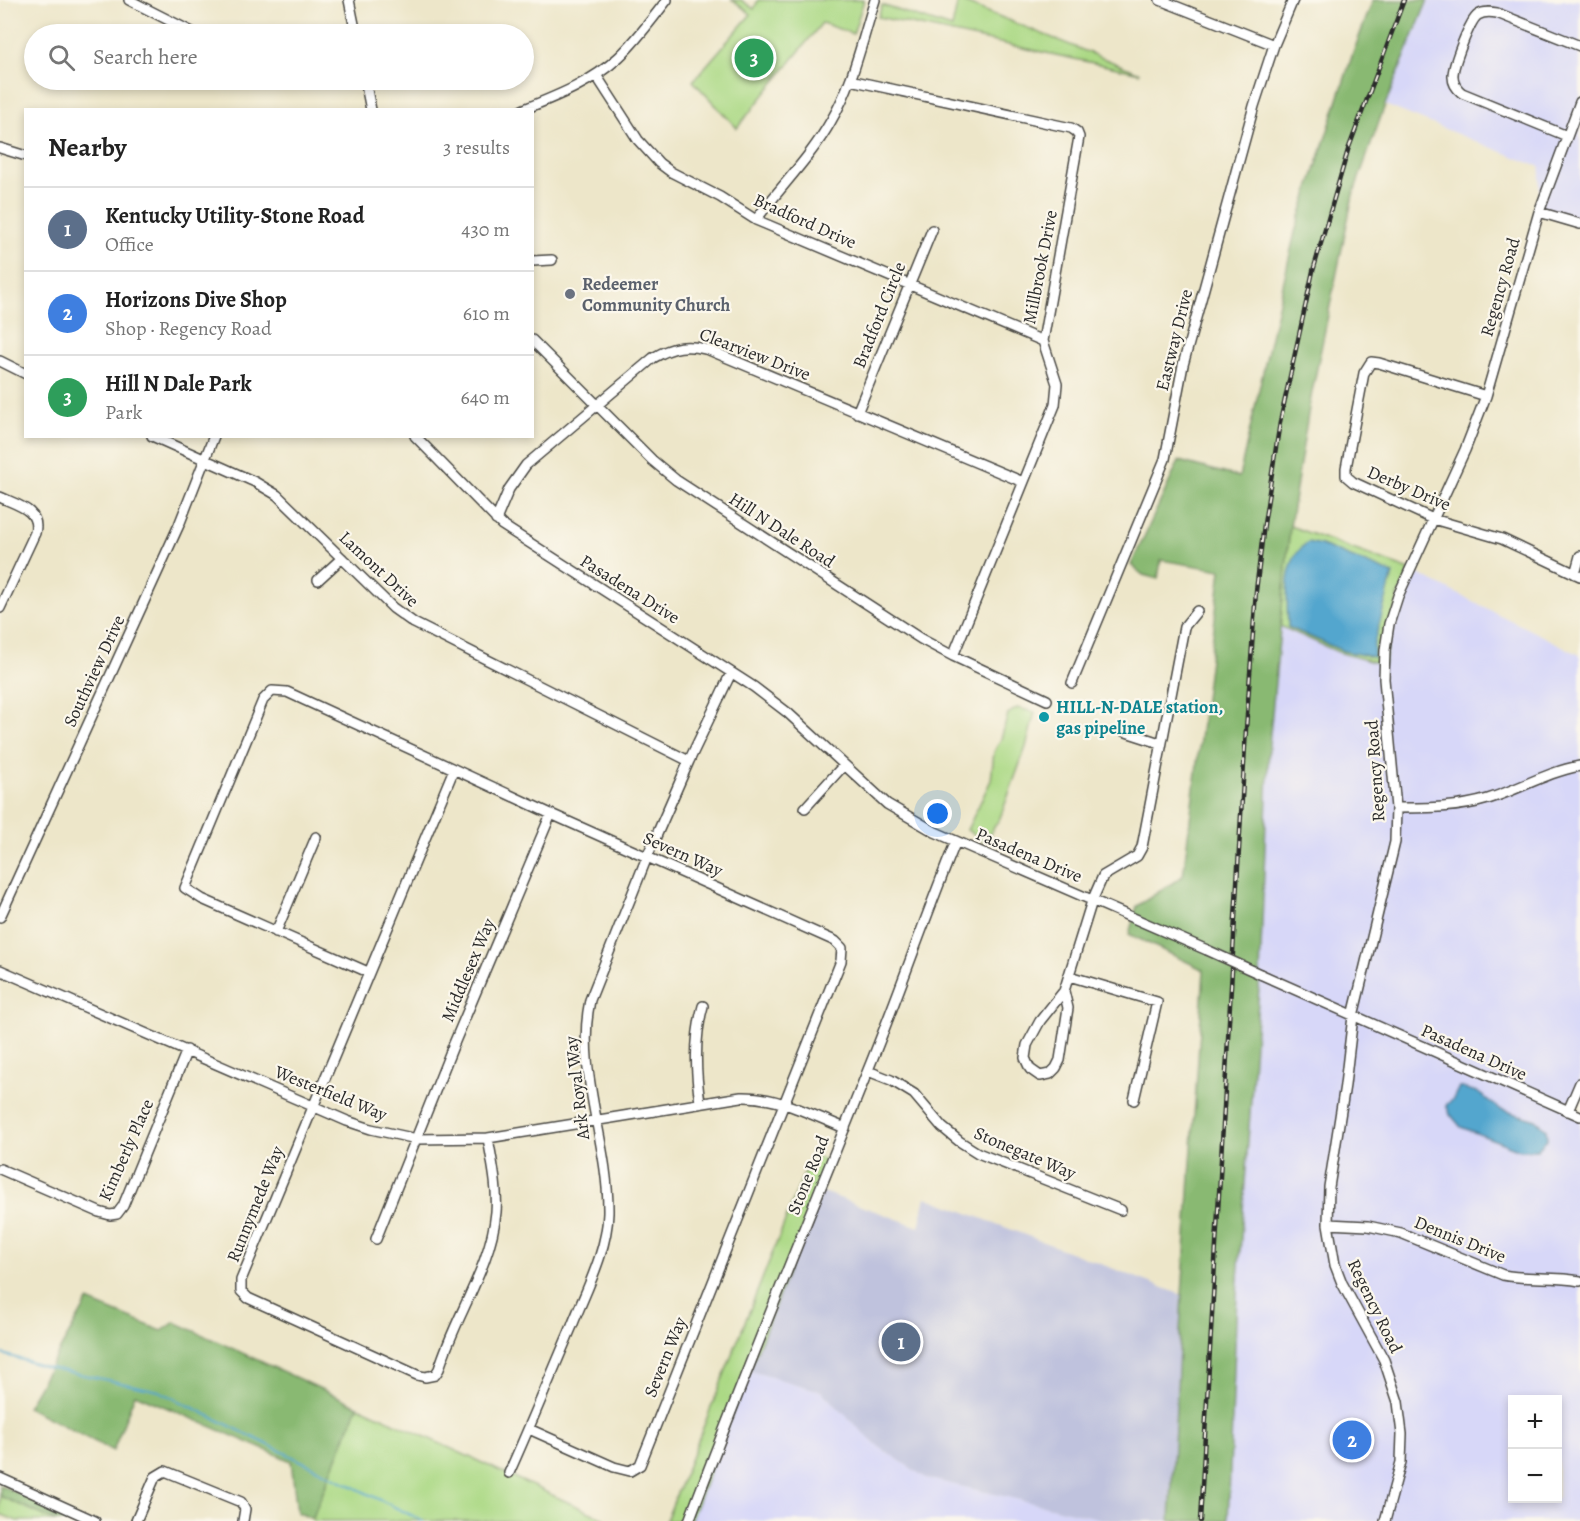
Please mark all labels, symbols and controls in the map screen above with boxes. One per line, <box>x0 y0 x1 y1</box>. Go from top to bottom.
search box <box>24 24 534 90</box>
pin: 3 <box>734 36 774 80</box>
icon: search <box>45 41 78 74</box>
text: Search here <box>93 42 198 72</box>
text: Nearby <box>48 130 127 165</box>
text: 3 results <box>443 134 510 161</box>
street label: Bradford Drive <box>750 188 860 254</box>
text: Kentucky Utility-Stone Road <box>105 201 365 231</box>
street label: Millbrook Drive <box>1017 208 1063 326</box>
text: 1 <box>64 216 71 243</box>
text: 430 m <box>461 216 510 243</box>
text: Office <box>105 231 154 258</box>
street label: Regency Road <box>1474 234 1526 339</box>
street label: Bradford Circle <box>847 258 911 372</box>
place label: Redeemer Community Church <box>582 272 731 317</box>
text: Horizons Dive Shop <box>105 285 287 315</box>
street label: Eastway Drive <box>1150 286 1198 394</box>
marker: Redeemer Community Church <box>563 287 577 301</box>
text: 2 <box>63 300 72 327</box>
text: 610 m <box>463 300 510 327</box>
text: Shop · Regency Road <box>105 315 272 342</box>
street label: Clearview Drive <box>696 322 814 386</box>
text: Hill N Dale Park <box>105 369 252 399</box>
text: 3 <box>63 384 72 411</box>
text: 640 m <box>460 384 510 411</box>
text: Park <box>105 399 143 426</box>
street label: Derby Drive <box>1364 460 1454 516</box>
street label: Hill N Dale Road <box>724 487 840 573</box>
street label: Lamont Drive <box>334 526 424 612</box>
street label: Pasadena Drive <box>576 549 684 629</box>
street label: Southview Drive <box>58 611 130 731</box>
place label: HILL-N-DALE station, gas pipeline <box>1056 695 1223 740</box>
marker: HILL-N-DALE station, gas pipeline <box>1037 710 1051 724</box>
street label: Regency Road <box>1359 719 1391 823</box>
your location <box>923 799 952 828</box>
street label: Pasadena Drive <box>972 822 1086 888</box>
street label: Severn Way <box>639 826 727 883</box>
street label: Middlesex Way <box>435 914 501 1026</box>
street label: Pasadena Drive <box>1417 1018 1531 1086</box>
street label: Ark Royal Way <box>559 1034 595 1142</box>
street label: Westerfield Way <box>270 1059 392 1127</box>
street label: Kimberly Place <box>93 1095 159 1205</box>
street label: Stonegate Way <box>970 1121 1080 1186</box>
street label: Stone Road <box>781 1132 835 1218</box>
street label: Runnymede Way <box>221 1141 290 1266</box>
street label: Dennis Drive <box>1411 1210 1509 1268</box>
street label: Regency Road <box>1342 1255 1408 1357</box>
street label: Severn Way <box>638 1312 692 1401</box>
pin: 1 <box>882 1320 920 1364</box>
map controls <box>1508 1395 1562 1503</box>
button: + <box>1508 1395 1562 1449</box>
pin: 2 <box>1332 1418 1372 1462</box>
button: − <box>1508 1449 1562 1503</box>

